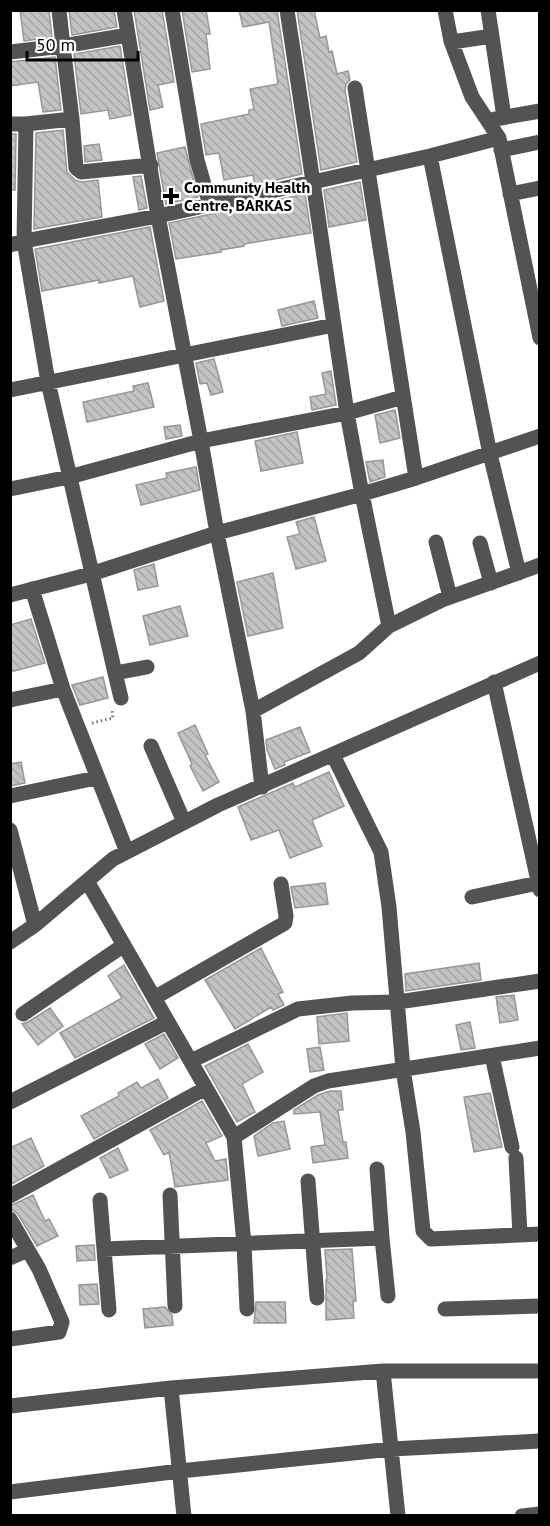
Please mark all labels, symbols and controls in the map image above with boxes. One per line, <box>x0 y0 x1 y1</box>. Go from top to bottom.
scale bar <box>27 24 138 62</box>
text: 50 m <box>36 33 75 56</box>
place label: Community Health Centre, BARKAS <box>184 177 310 215</box>
marker: Community Health Centre, BARKAS <box>162 187 180 205</box>

